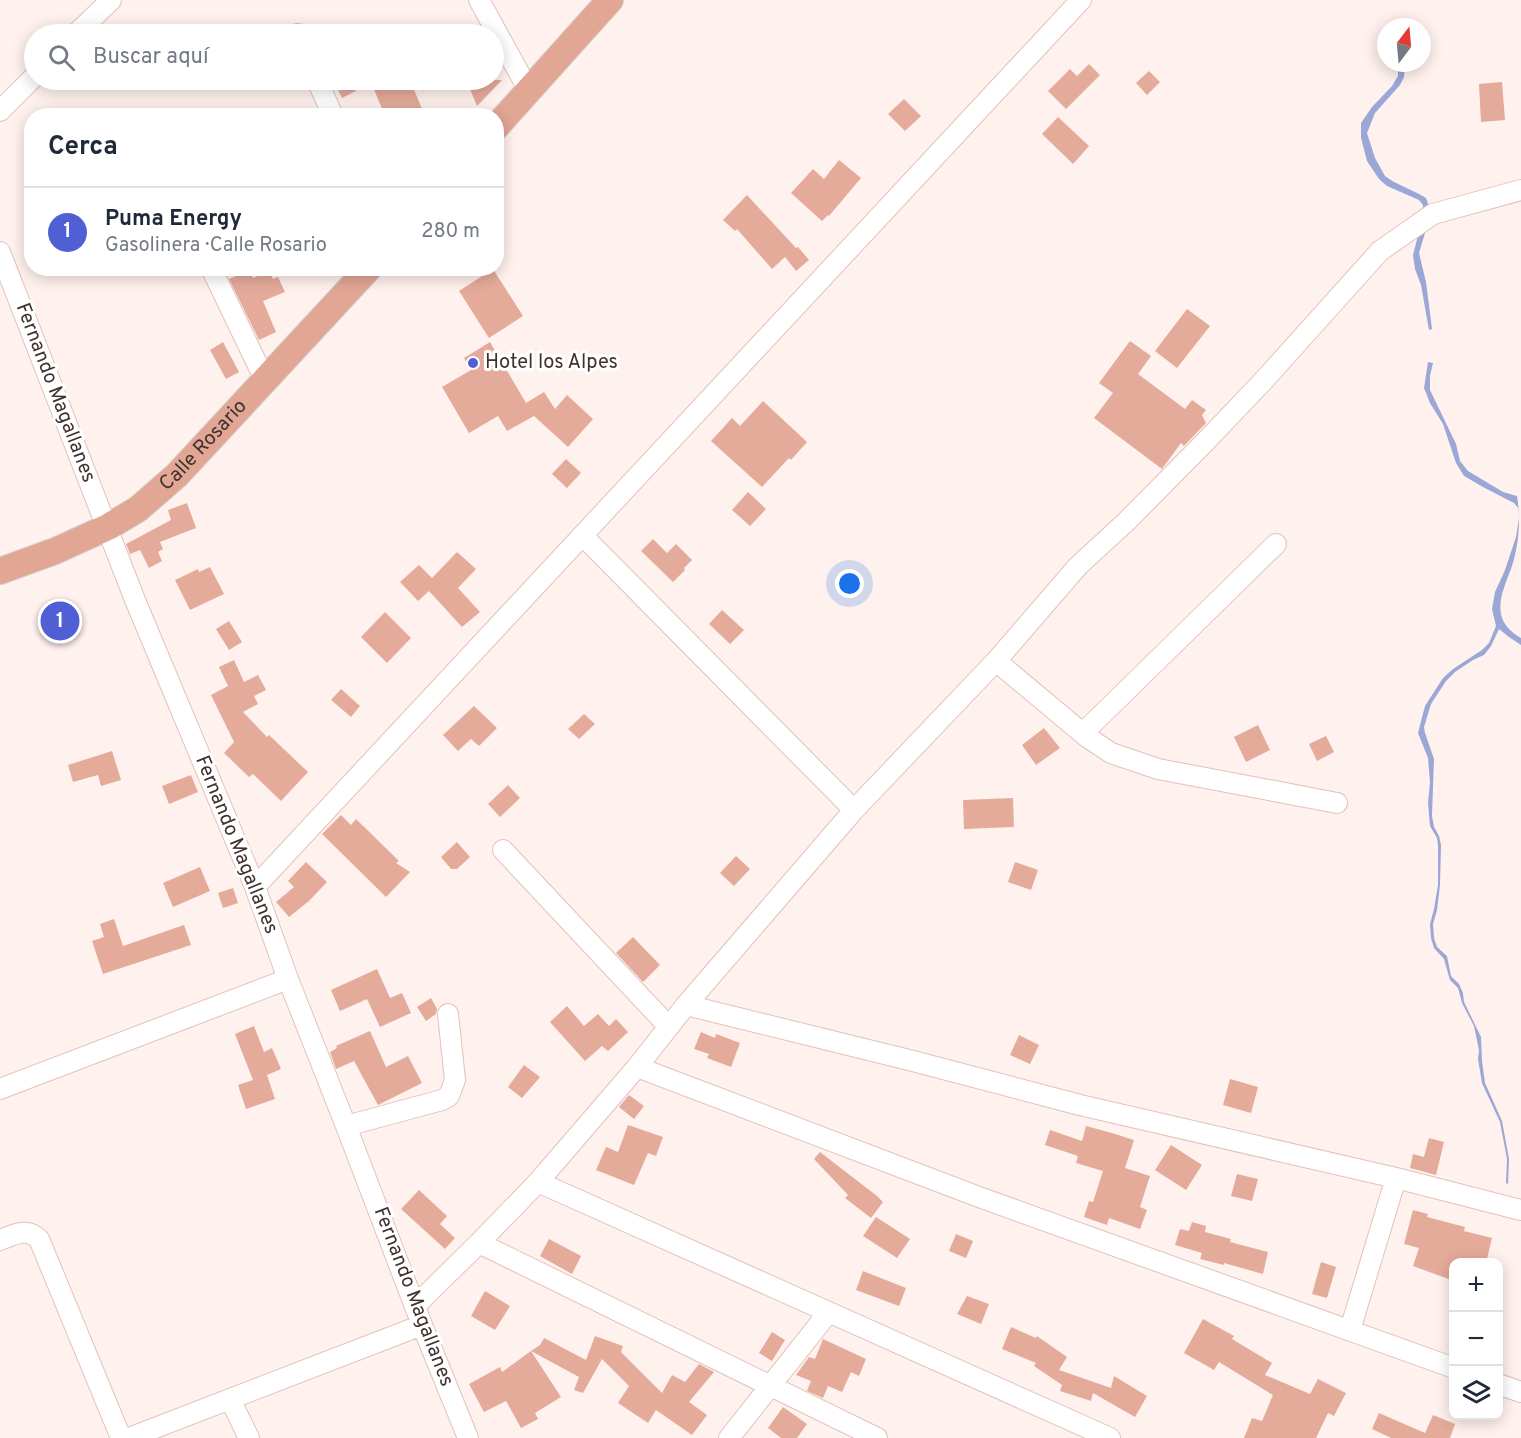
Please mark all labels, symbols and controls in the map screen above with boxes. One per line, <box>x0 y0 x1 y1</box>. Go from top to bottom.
north arrow <box>1377 18 1431 72</box>
search box <box>24 24 504 90</box>
icon: search <box>45 41 78 74</box>
text: Buscar aquí <box>93 44 209 71</box>
text: Cerca <box>48 131 118 164</box>
text: Puma Energy <box>105 206 242 233</box>
text: 1 <box>64 219 72 245</box>
text: 280 m <box>421 219 480 245</box>
text: Gasolinera · Calle Rosario <box>105 233 327 259</box>
street label: Fernando Magallanes <box>9 300 101 486</box>
place label: Hotel los Alpes <box>485 350 618 376</box>
marker: Hotel los Alpes <box>466 356 480 370</box>
street label: Calle Rosario <box>154 394 253 497</box>
your location <box>835 569 864 598</box>
pin: 1 <box>40 598 80 644</box>
street label: Fernando Magallanes <box>188 752 284 938</box>
street label: Fernando Magallanes <box>367 1204 459 1390</box>
map controls <box>1449 1258 1503 1420</box>
button: + <box>1449 1258 1503 1312</box>
button: − <box>1449 1312 1503 1366</box>
button: layers <box>1449 1366 1503 1420</box>

